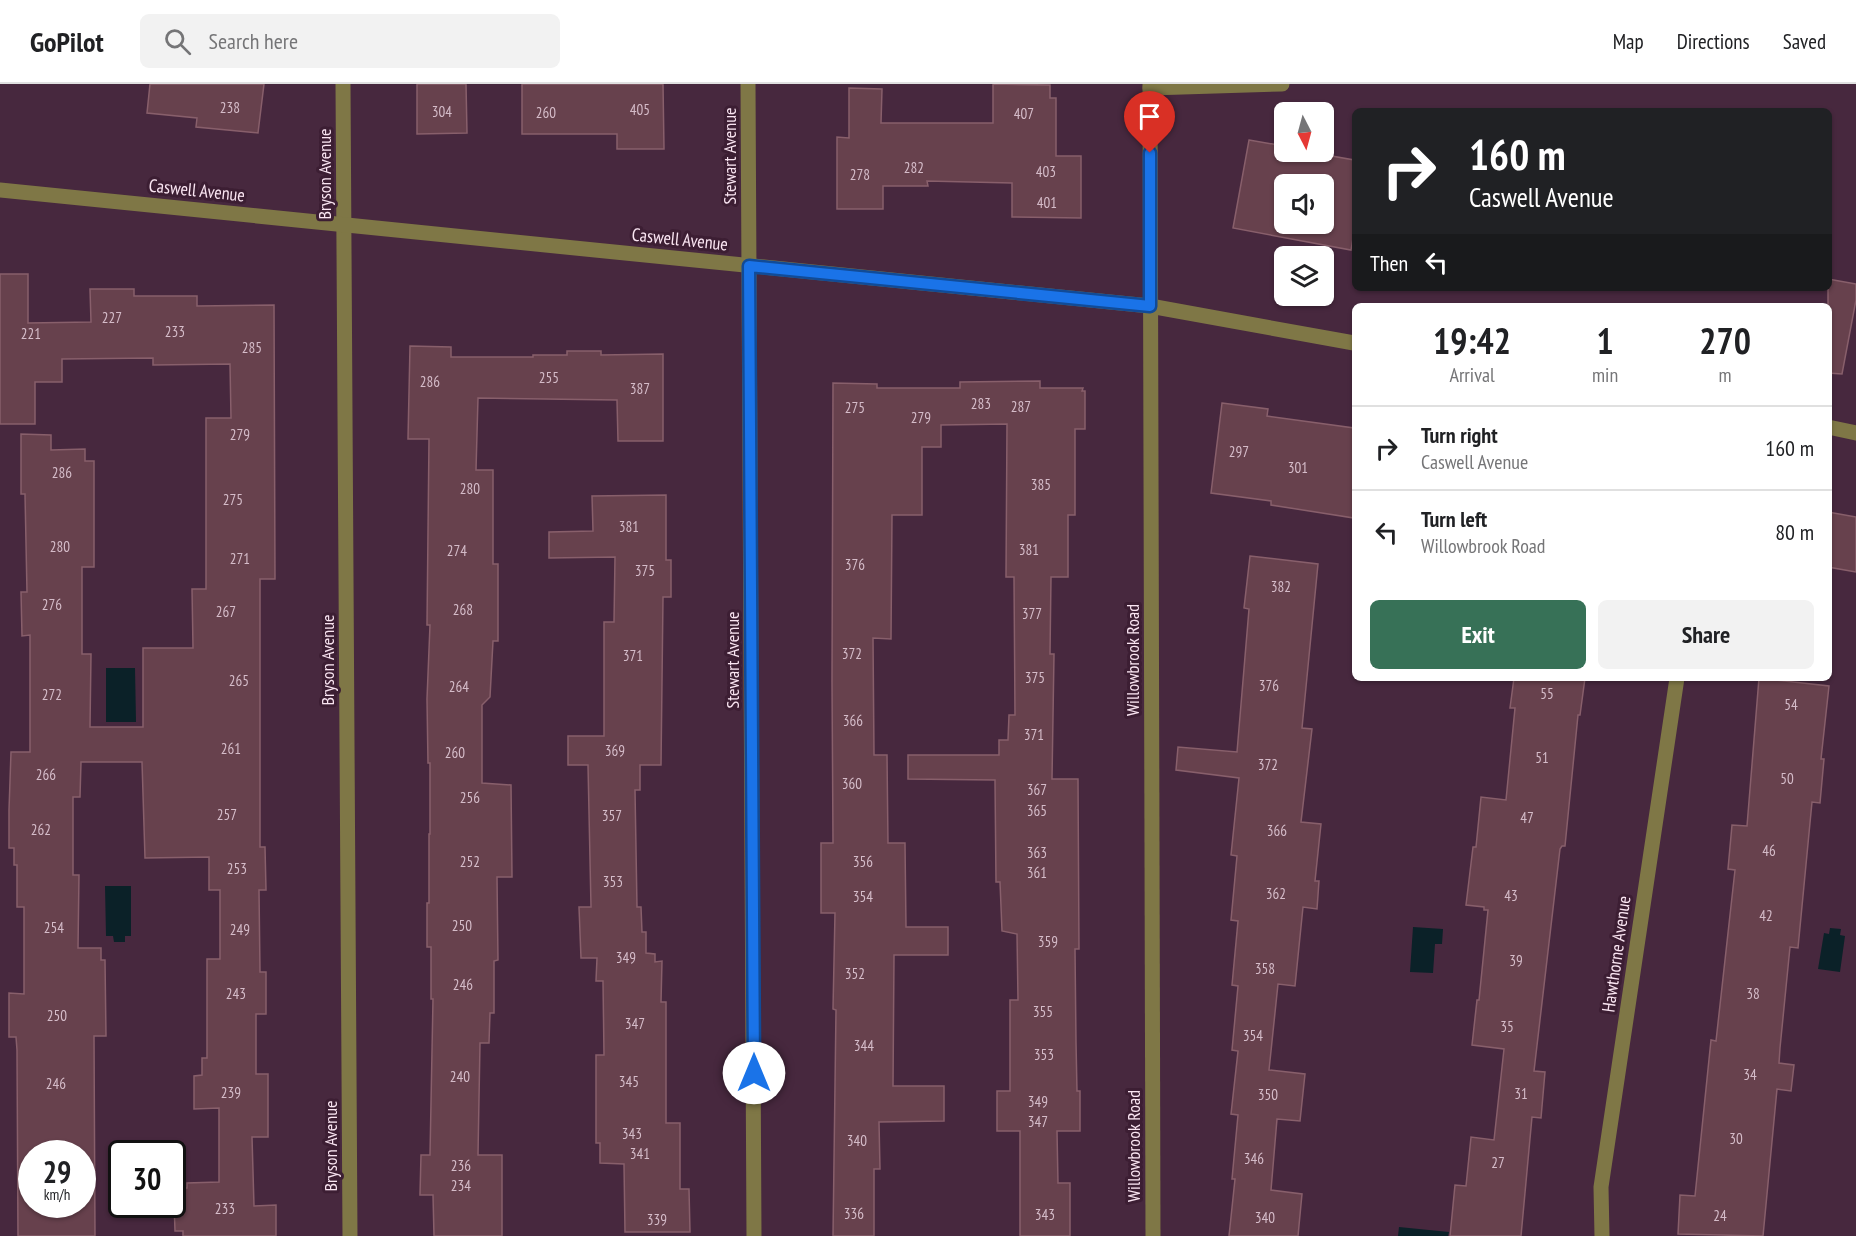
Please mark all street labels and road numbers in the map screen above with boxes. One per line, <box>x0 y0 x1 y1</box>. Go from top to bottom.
street label: Stewart Avenue <box>718 108 741 204</box>
street label: Bryson Avenue <box>313 129 336 219</box>
street label: Caswell Avenue <box>148 174 246 206</box>
street label: Caswell Avenue <box>631 223 729 255</box>
street label: Willowbrook Road <box>1121 604 1144 716</box>
street label: Stewart Avenue <box>721 612 744 708</box>
street label: Bryson Avenue <box>316 615 339 705</box>
street label: Hawthorne Avenue <box>1596 894 1636 1014</box>
street label: Willowbrook Road <box>1122 1090 1145 1202</box>
street label: Bryson Avenue <box>319 1101 342 1191</box>

